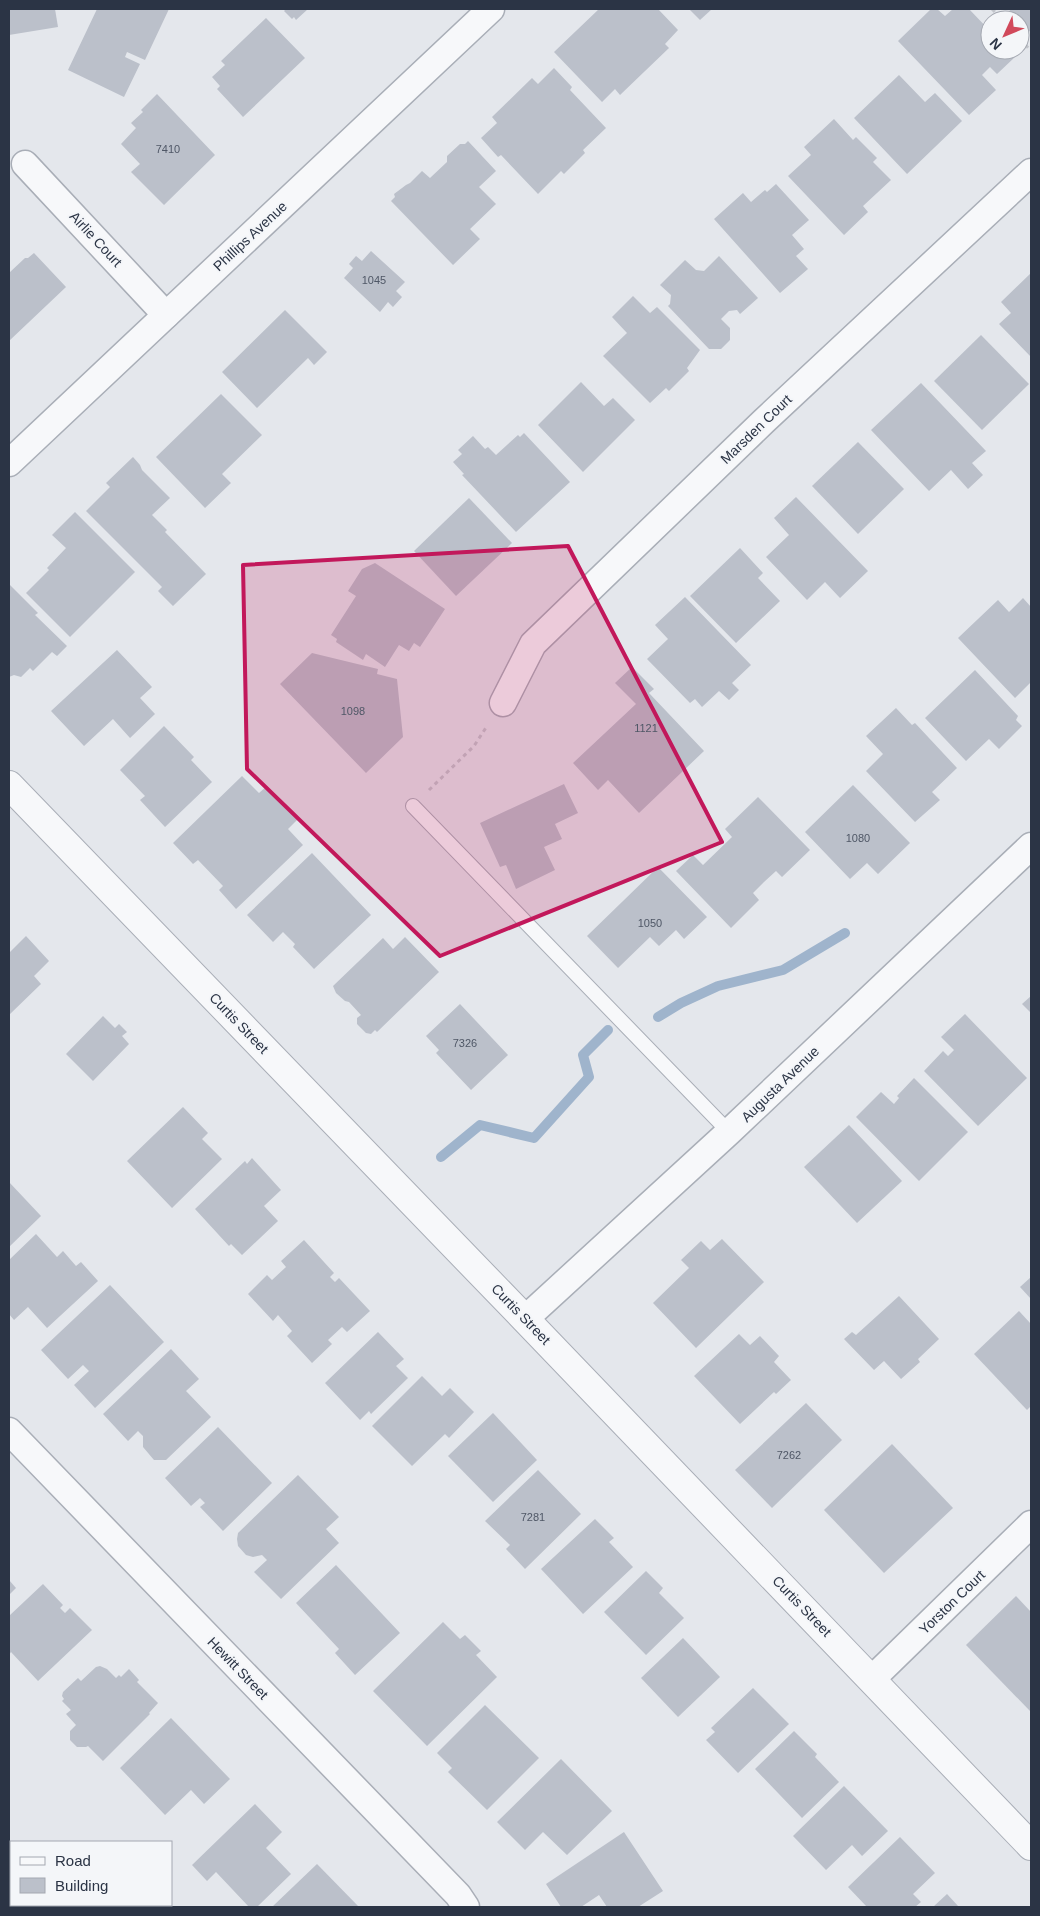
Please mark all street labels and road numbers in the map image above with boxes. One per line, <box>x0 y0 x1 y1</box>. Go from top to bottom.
street label: Phillips Avenue <box>210 198 290 274</box>
street label: Airlie Court <box>67 208 126 270</box>
street label: Marsden Court <box>717 391 795 467</box>
street label: Curtis Street <box>206 989 272 1057</box>
street label: Augusta Avenue <box>738 1043 822 1125</box>
street label: Curtis Street <box>488 1280 554 1348</box>
street label: Yorston Court <box>916 1567 988 1637</box>
street label: Curtis Street <box>769 1572 835 1640</box>
street label: Hewitt Street <box>204 1634 272 1702</box>

